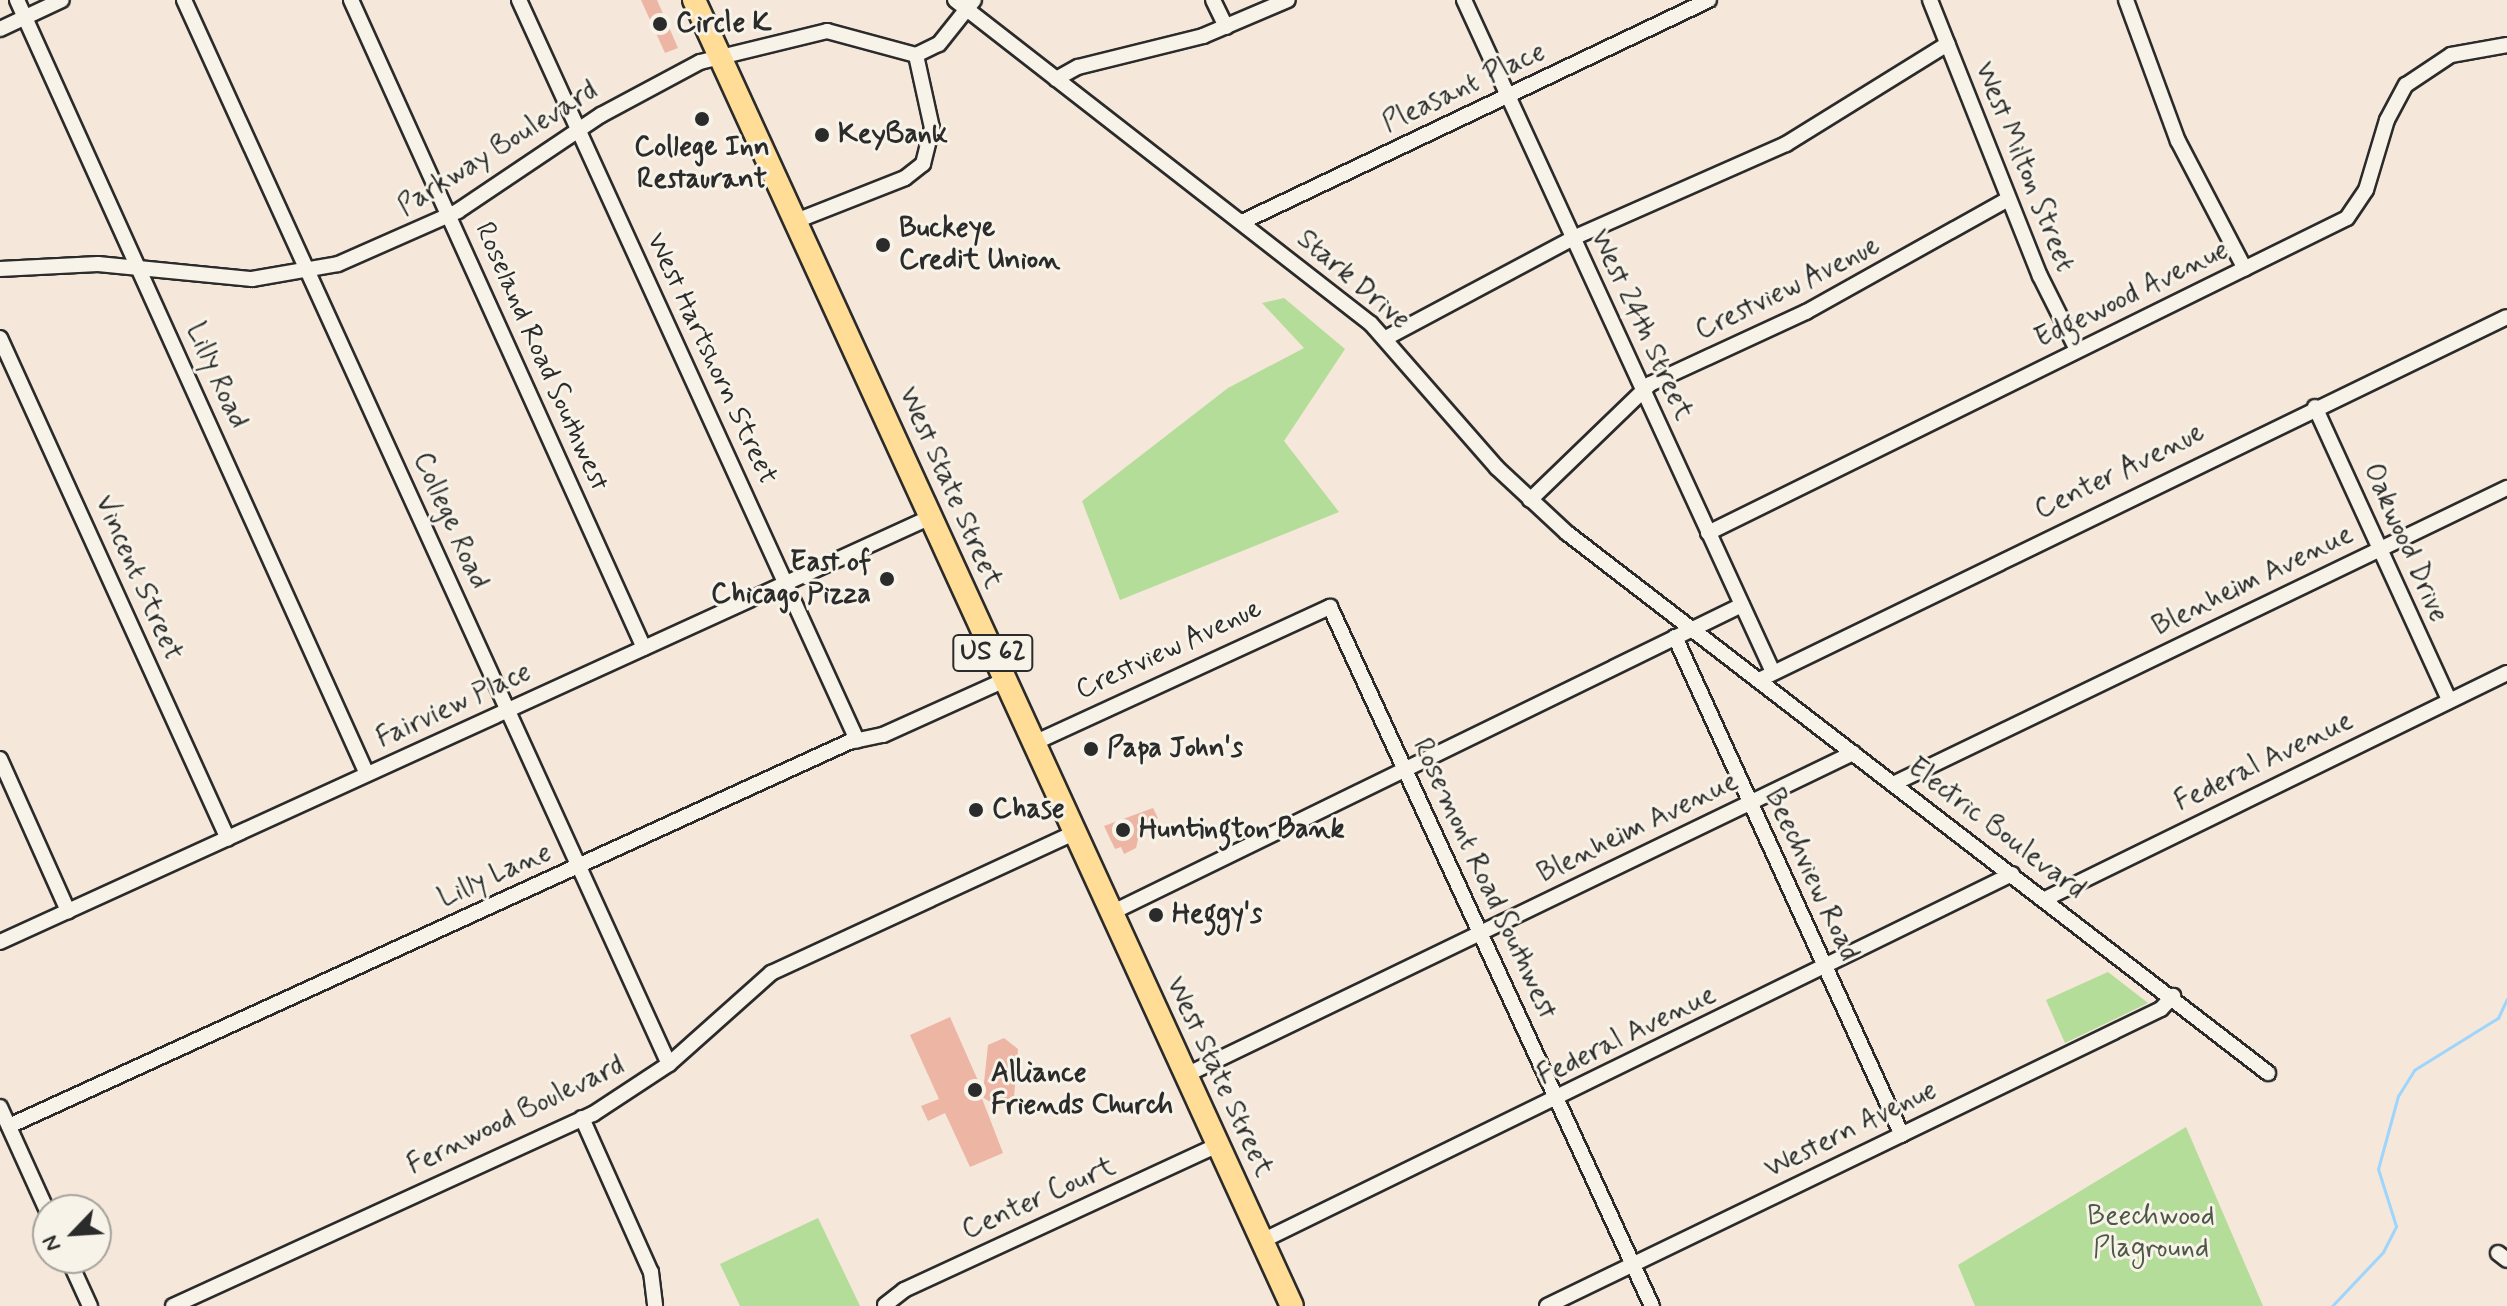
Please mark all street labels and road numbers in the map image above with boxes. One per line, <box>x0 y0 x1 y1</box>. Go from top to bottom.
street label: Pleasant Place <box>1379 36 1549 140</box>
street label: West Milton Street <box>1966 55 2082 279</box>
street label: Parkway Boulevard <box>395 76 601 222</box>
street label: Roseland Road Southwest <box>467 218 615 496</box>
street label: Stark Drive <box>1290 223 1416 337</box>
street label: West 24th Street <box>1582 224 1700 426</box>
street label: West Hartshorn Street <box>638 228 784 490</box>
street label: Crestview Avenue <box>1687 228 1889 350</box>
street label: Edgewood Avenue <box>2032 234 2232 356</box>
street label: Lilly Road <box>178 318 254 434</box>
street label: West State Street <box>890 382 1010 594</box>
street label: Center Avenue <box>2031 417 2209 527</box>
street label: College Road <box>405 447 495 595</box>
street label: Oakwood Drive <box>2355 458 2455 628</box>
street label: Vincent Street <box>87 491 189 665</box>
street label: Blenheim Avenue <box>2151 520 2355 642</box>
street label: Crestview Avenue <box>1067 591 1271 709</box>
road number: US 62 <box>951 631 1035 675</box>
street label: Fairview Place <box>371 655 537 757</box>
street label: Federal Avenue <box>2173 706 2355 818</box>
street label: Rosemont Road Southwest <box>1405 734 1563 1024</box>
street label: Electric Boulevard <box>1903 753 2089 905</box>
street label: Blenheim Avenue <box>1536 767 1740 889</box>
street label: Beechview Road <box>1757 784 1865 966</box>
street label: Lilly Lane <box>435 837 555 915</box>
street label: West State Street <box>1158 971 1280 1183</box>
street label: Federal Avenue <box>1536 980 1718 1092</box>
street label: Fernwood Boulevard <box>403 1049 629 1183</box>
street label: Western Avenue <box>1757 1073 1945 1187</box>
street label: Center Court <box>958 1151 1120 1247</box>

